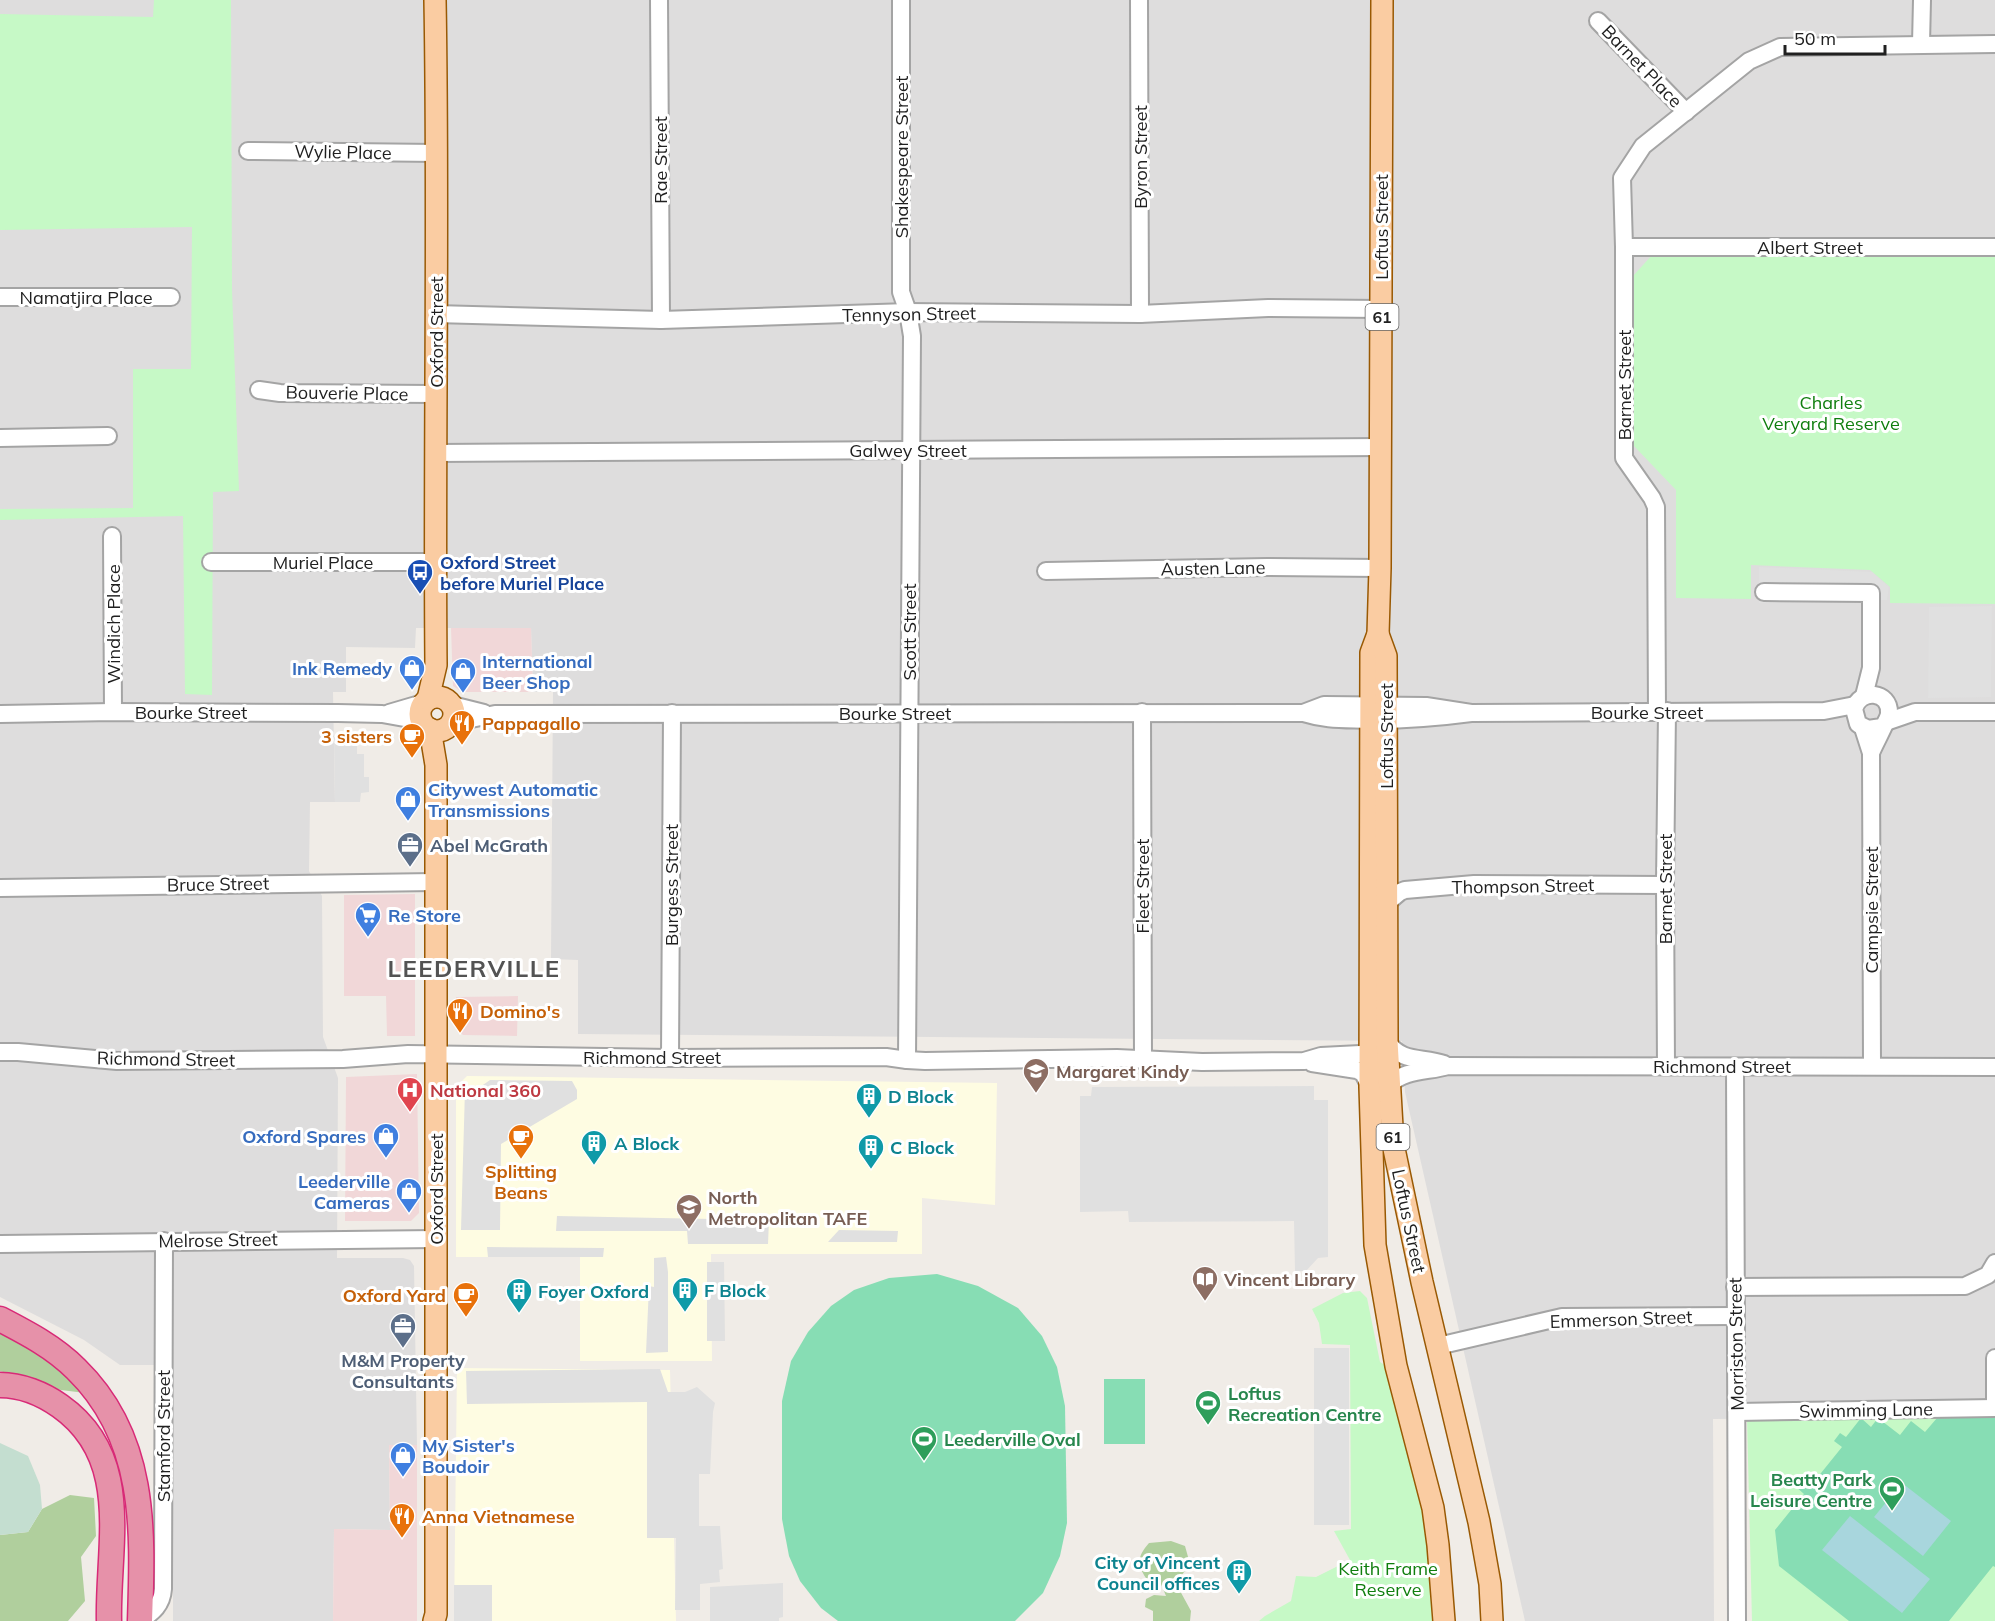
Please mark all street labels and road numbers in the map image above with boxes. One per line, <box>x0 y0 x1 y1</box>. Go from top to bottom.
street label: Barnet Place <box>1597 20 1687 112</box>
street label: Shakespeare Street <box>890 76 913 238</box>
street label: Byron Street <box>1129 105 1152 209</box>
street label: Rae Street <box>649 116 672 204</box>
street label: Wylie Place <box>294 140 392 164</box>
street label: Loftus Street <box>1370 174 1393 280</box>
street label: Albert Street <box>1757 236 1863 259</box>
street label: Oxford Street <box>425 276 448 388</box>
street label: Namatjira Place <box>20 286 152 309</box>
street label: Tennyson Street <box>842 301 976 327</box>
road number: 61 <box>1366 304 1398 330</box>
street label: Barnet Street <box>1613 330 1636 440</box>
street label: Bouverie Place <box>285 380 409 406</box>
street label: Galwey Street <box>849 439 967 462</box>
street label: Muriel Place <box>273 551 373 574</box>
street label: Austen Lane <box>1160 556 1266 580</box>
street label: Windich Place <box>102 564 125 684</box>
street label: Scott Street <box>898 584 921 680</box>
street label: Loftus Street <box>1375 683 1398 789</box>
street label: Bourke Street <box>135 701 247 724</box>
street label: Bourke Street <box>1591 701 1703 724</box>
street label: Bourke Street <box>839 702 951 725</box>
street label: Burgess Street <box>660 824 683 946</box>
street label: Barnet Street <box>1654 834 1677 944</box>
street label: Fleet Street <box>1131 839 1154 933</box>
street label: Campsie Street <box>1860 847 1883 973</box>
street label: Bruce Street <box>167 872 269 896</box>
street label: Thompson Street <box>1452 873 1594 899</box>
street label: Richmond Street <box>97 1046 235 1072</box>
street label: Richmond Street <box>583 1046 721 1069</box>
street label: Richmond Street <box>1653 1055 1791 1078</box>
road number: 61 <box>1376 1124 1410 1150</box>
street label: Oxford Street <box>425 1133 448 1245</box>
street label: Loftus Street <box>1387 1167 1431 1275</box>
street label: Melrose Street <box>158 1227 278 1253</box>
street label: Morriston Street <box>1723 1277 1749 1411</box>
street label: Emmerson Street <box>1549 1305 1693 1333</box>
street label: Stamford Street <box>152 1370 175 1502</box>
street label: Swimming Lane <box>1799 1397 1933 1423</box>

